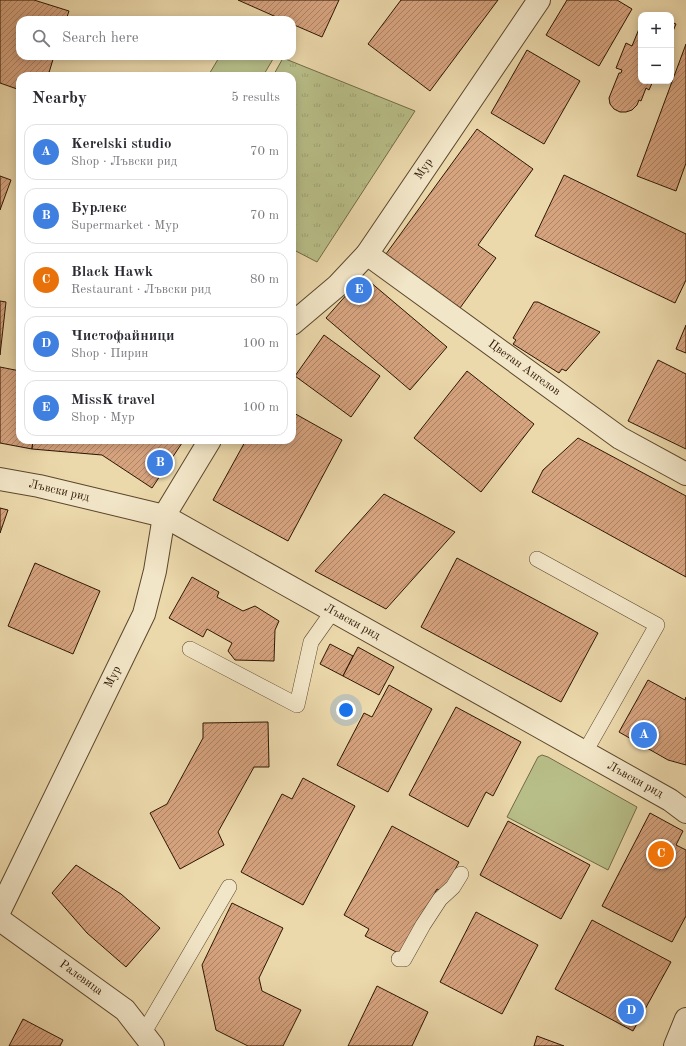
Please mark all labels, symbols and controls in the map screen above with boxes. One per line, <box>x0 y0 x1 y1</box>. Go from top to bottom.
map controls <box>638 12 674 84</box>
button: + <box>638 12 674 48</box>
search box <box>16 16 296 60</box>
icon: search <box>30 27 52 49</box>
text: Search here <box>62 31 139 46</box>
button: − <box>638 48 674 84</box>
text: Nearby <box>32 90 87 107</box>
text: 5 results <box>231 91 280 104</box>
text: Kerelski studio <box>71 137 172 152</box>
text: A <box>41 145 51 158</box>
text: 70 m <box>250 145 279 158</box>
text: Shop · Лъвски рид <box>71 155 177 168</box>
street label: Мур <box>413 156 435 182</box>
text: Бурлекс <box>71 201 127 216</box>
text: B <box>41 209 51 222</box>
text: 70 m <box>250 209 279 222</box>
text: Supermarket · Мур <box>71 219 179 232</box>
text: Black Hawk <box>71 265 153 280</box>
text: C <box>42 273 50 286</box>
text: 80 m <box>250 273 279 286</box>
pin: E <box>346 275 372 305</box>
text: Restaurant · Лъвски рид <box>71 283 211 296</box>
text: Чистофайници <box>71 329 175 344</box>
text: D <box>41 337 51 350</box>
text: 100 m <box>242 337 279 350</box>
street label: Цветан Ангелов <box>486 338 563 398</box>
text: Shop · Пирин <box>71 347 148 360</box>
text: MissK travel <box>71 393 155 408</box>
text: E <box>42 401 50 414</box>
text: 100 m <box>242 401 279 414</box>
text: Shop · Мур <box>71 411 135 424</box>
pin: B <box>147 448 173 478</box>
street label: Лъвски рид <box>28 478 91 504</box>
street label: Лъвски рид <box>322 602 382 642</box>
street label: Мур <box>103 664 123 690</box>
your location <box>336 700 356 720</box>
pin: A <box>631 720 657 750</box>
street label: Лъвски рид <box>605 760 665 800</box>
pin: C <box>648 839 674 869</box>
street label: Ралевица <box>57 958 105 998</box>
pin: D <box>618 996 644 1026</box>

